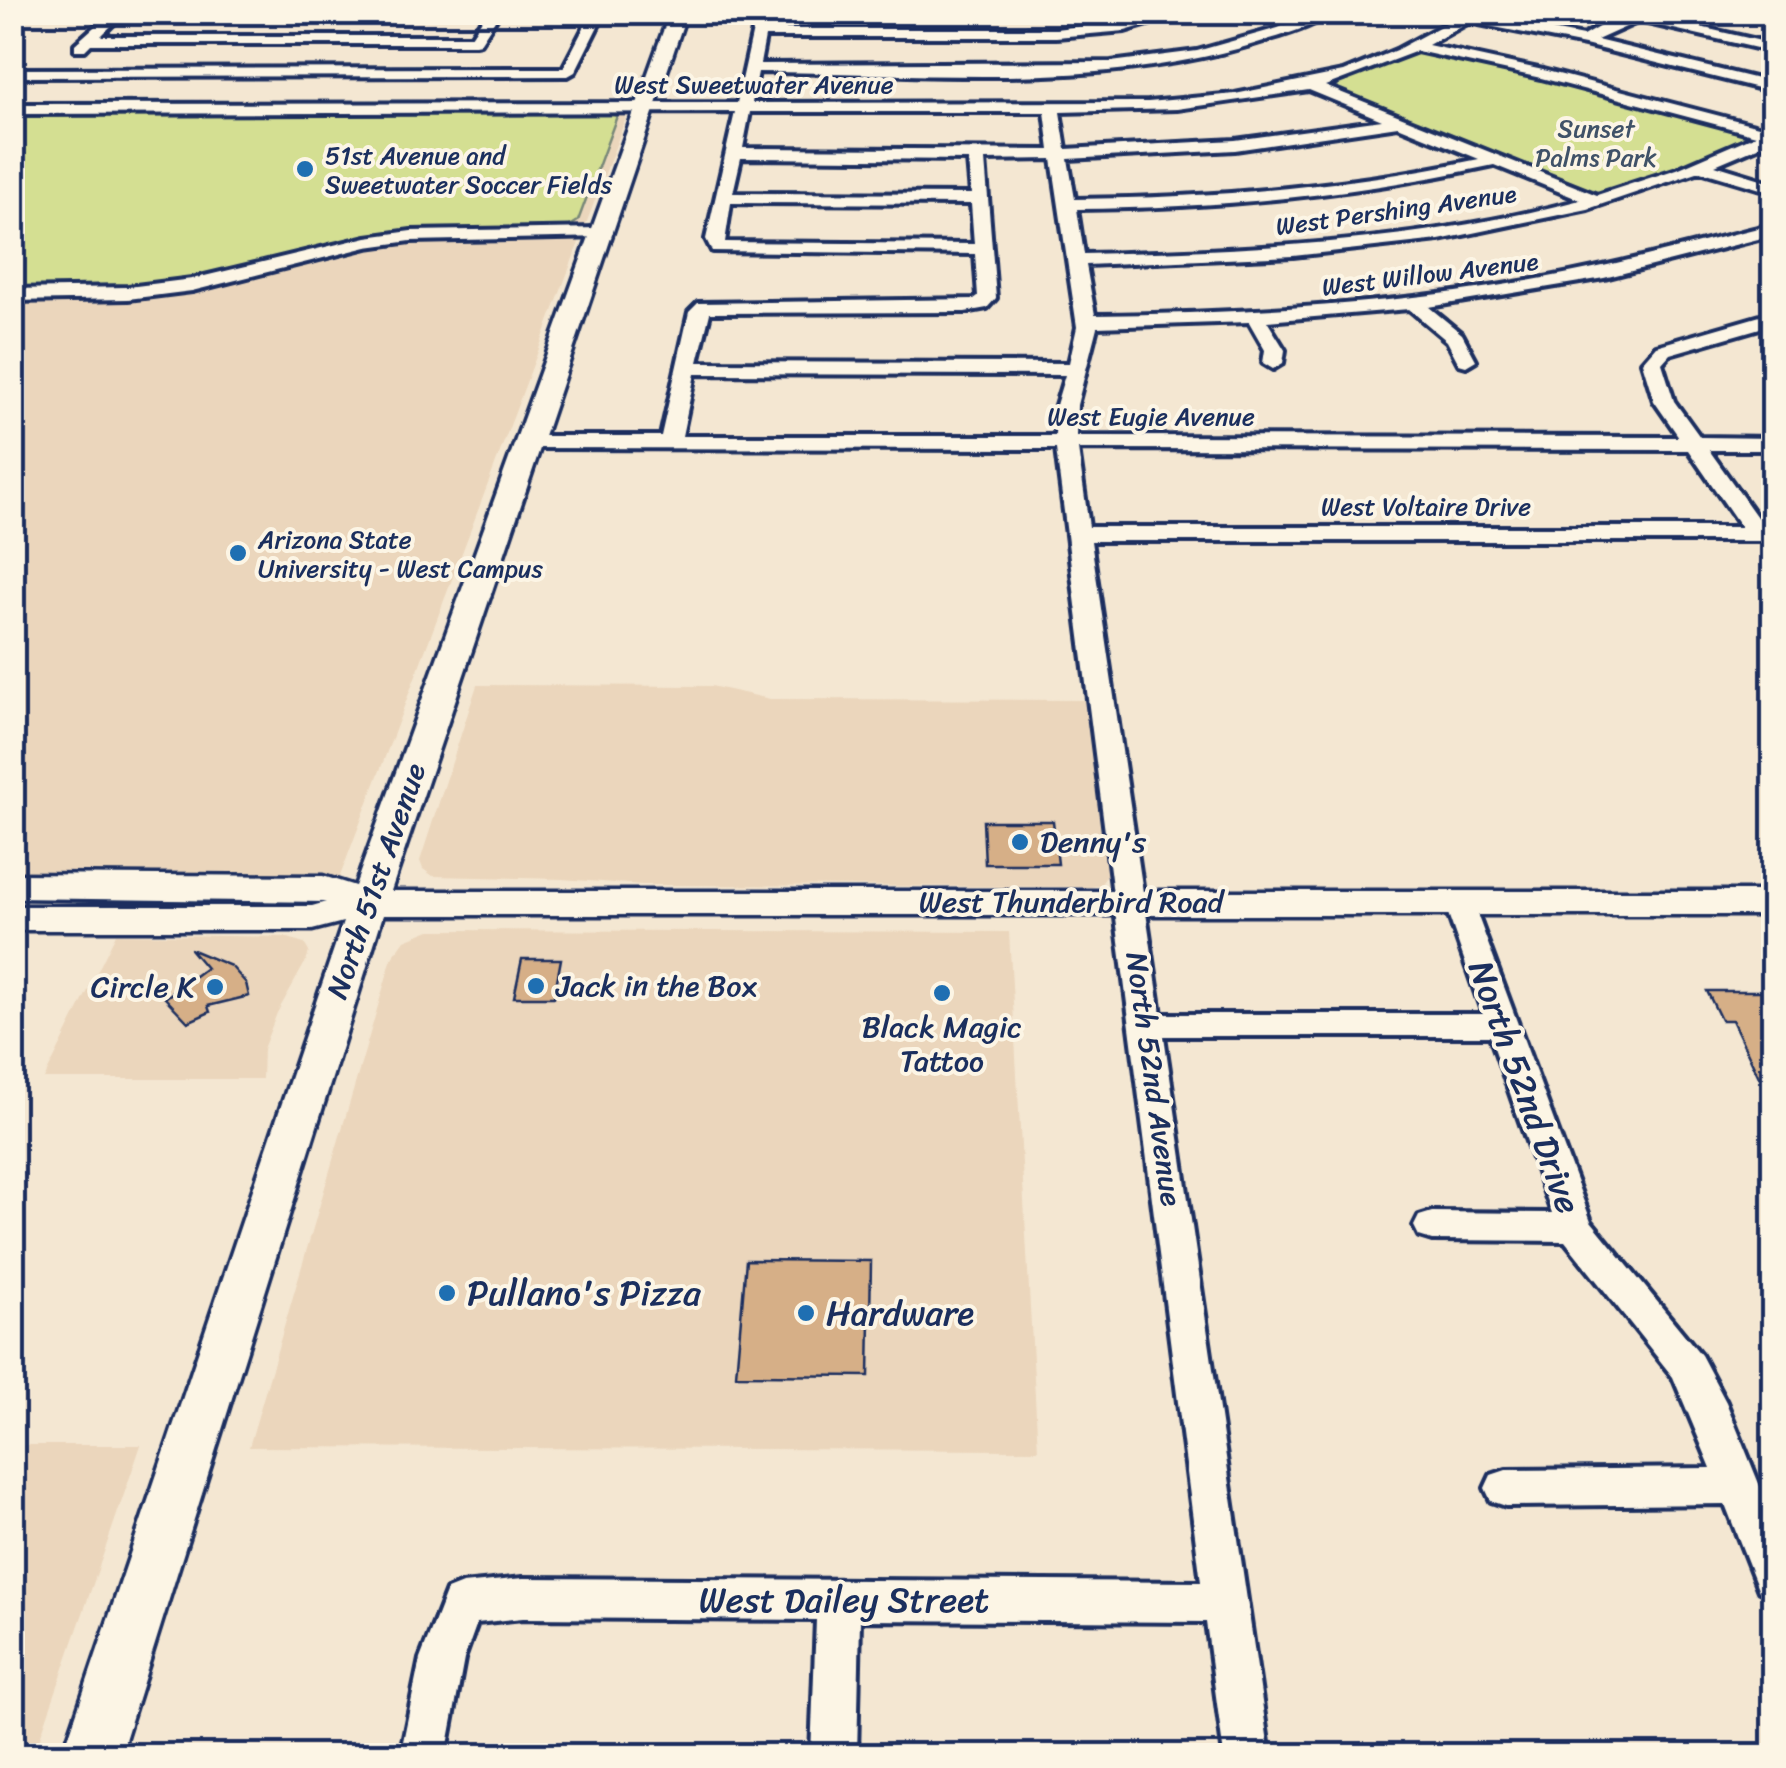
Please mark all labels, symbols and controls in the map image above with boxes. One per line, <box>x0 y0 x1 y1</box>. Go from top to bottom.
street label: West Sweetwater Avenue <box>614 62 894 107</box>
park label: Sunset Palms Park <box>1535 106 1657 180</box>
place label: 51st Avenue and Sweetwater Soccer Fields <box>325 133 613 207</box>
marker: 51st Avenue and Sweetwater Soccer Fields <box>294 158 316 180</box>
street label: West Pershing Avenue <box>1273 171 1519 249</box>
street label: West Willow Avenue <box>1319 238 1541 310</box>
street label: West Eugie Avenue <box>1047 394 1255 439</box>
street label: West Voltaire Drive <box>1321 484 1531 529</box>
place label: Arizona State University - West Campus <box>257 517 543 591</box>
marker: Arizona State University - West Campus <box>227 542 249 564</box>
street label: North 51st Avenue <box>310 756 442 1006</box>
place label: Denny's <box>1040 815 1146 869</box>
marker: Denny's <box>1009 831 1031 853</box>
street label: West Thunderbird Road <box>919 875 1226 929</box>
street label: North 52nd Avenue <box>1109 948 1199 1210</box>
street label: North 52nd Drive <box>1450 951 1600 1223</box>
place label: Jack in the Box <box>555 959 757 1013</box>
place label: Circle K <box>91 960 197 1014</box>
marker: Jack in the Box <box>525 975 547 997</box>
marker: Circle K <box>204 976 226 998</box>
marker: Black Magic Tattoo <box>931 982 953 1004</box>
place label: Black Magic Tattoo <box>862 1000 1022 1088</box>
place label: Pullano's Pizza <box>467 1262 701 1324</box>
marker: Pullano's Pizza <box>436 1282 458 1304</box>
place label: Hardware <box>826 1282 974 1344</box>
marker: Hardware <box>795 1302 817 1324</box>
street label: West Dailey Street <box>699 1569 989 1631</box>

